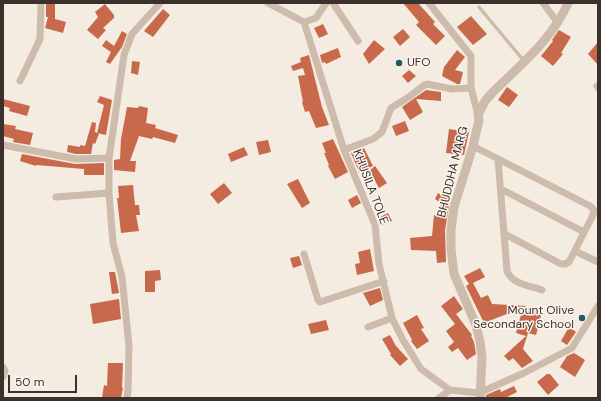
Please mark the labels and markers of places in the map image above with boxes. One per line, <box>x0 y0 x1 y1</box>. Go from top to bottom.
place label: UFO <box>407 56 431 70</box>
marker: UFO <box>394 58 404 68</box>
place label: Mount Olive Secondary School <box>473 304 574 332</box>
marker: Mount Olive Secondary School <box>577 313 587 323</box>

